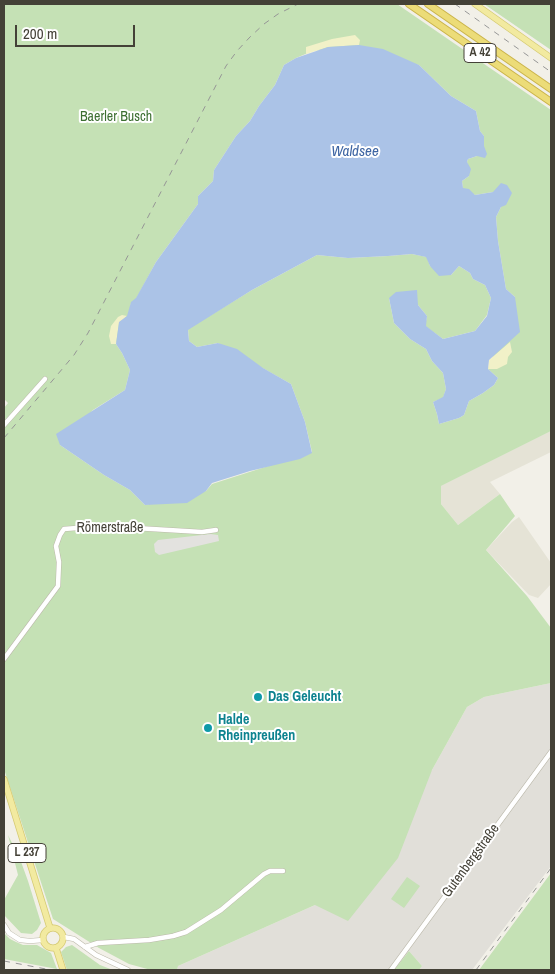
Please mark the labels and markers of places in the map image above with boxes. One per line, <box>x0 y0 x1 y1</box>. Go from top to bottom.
place label: Das Geleucht <box>268 689 341 705</box>
marker: Das Geleucht <box>252 691 264 703</box>
place label: Halde Rheinpreußen <box>218 712 295 744</box>
marker: Halde Rheinpreußen <box>202 722 214 734</box>

